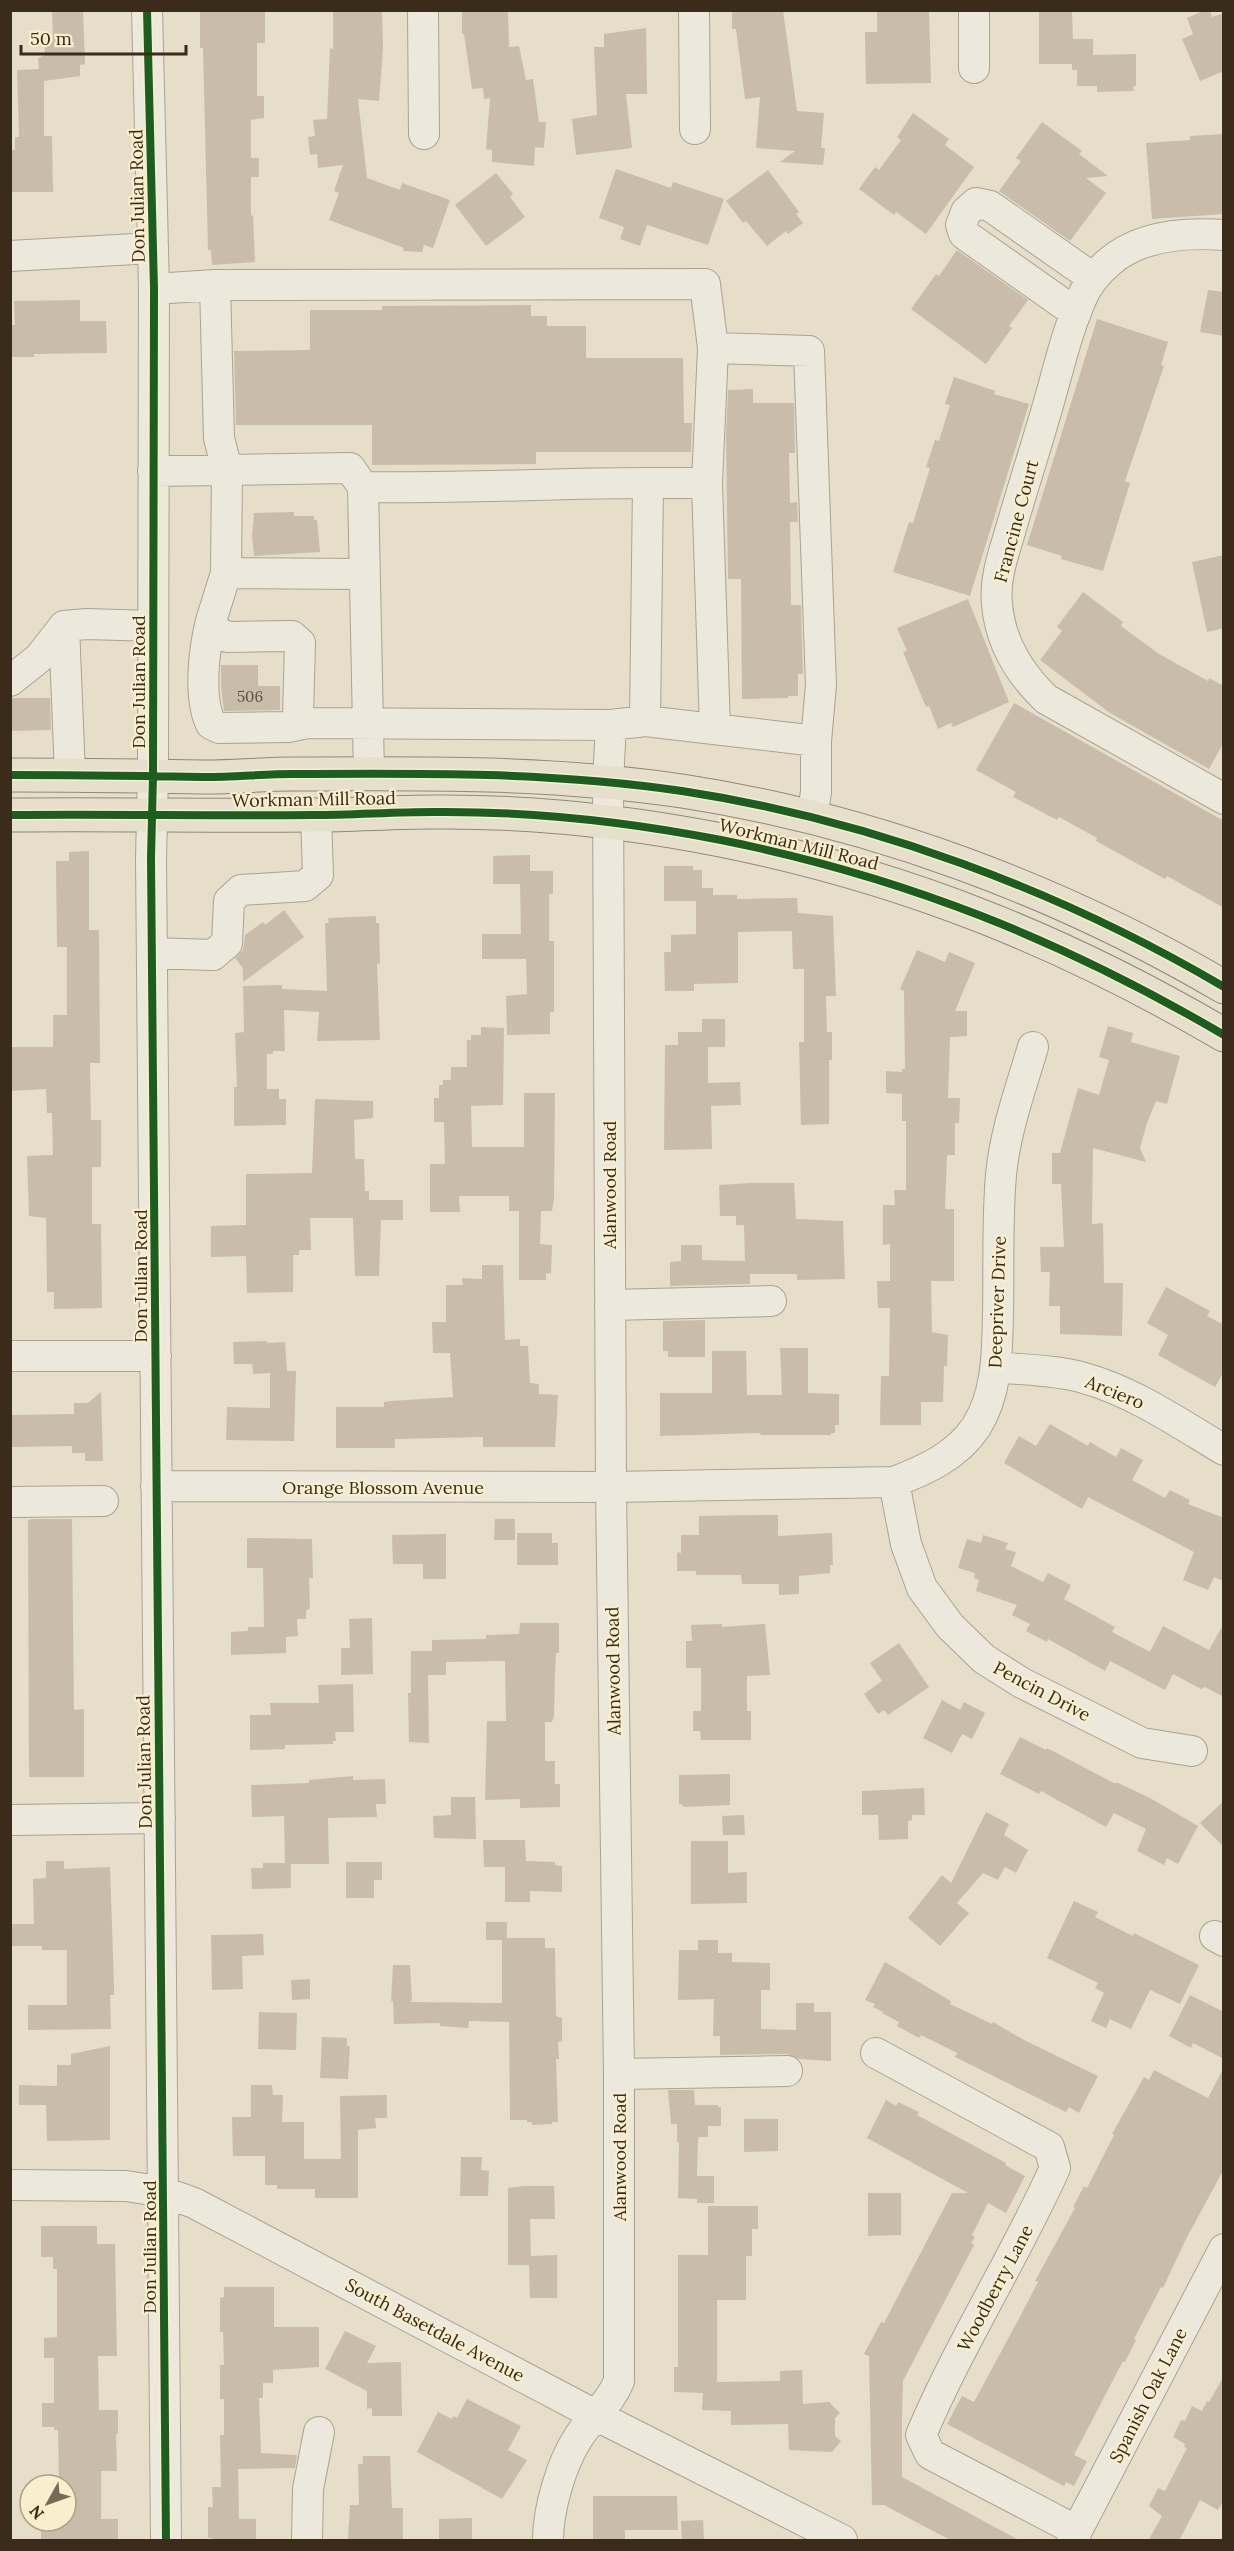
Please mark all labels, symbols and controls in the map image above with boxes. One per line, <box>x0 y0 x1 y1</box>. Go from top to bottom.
scale bar <box>21 18 186 56</box>
text: 50 m <box>30 27 72 50</box>
street label: Don Julian Road <box>124 129 150 263</box>
street label: Francine Court <box>989 457 1043 585</box>
street label: Don Julian Road <box>127 615 150 749</box>
house number: 506 <box>237 687 263 706</box>
street label: Workman Mill Road <box>232 786 396 812</box>
street label: Workman Mill Road <box>717 813 882 875</box>
street label: Alanwood Road <box>598 1120 621 1250</box>
street label: Don Julian Road <box>129 1209 152 1343</box>
street label: Deepriver Drive <box>983 1235 1011 1369</box>
street label: Arciero <box>1081 1369 1148 1414</box>
street label: Orange Blossom Avenue <box>282 1476 484 1499</box>
street label: Alanwood Road <box>600 1606 626 1736</box>
street label: Pencin Drive <box>989 1656 1095 1726</box>
street label: Don Julian Road <box>131 1695 157 1829</box>
street label: Alanwood Road <box>608 2092 631 2222</box>
street label: Don Julian Road <box>138 2180 161 2314</box>
street label: Woodberry Lane <box>952 2221 1038 2355</box>
street label: South Basetdale Avenue <box>341 2273 529 2387</box>
street label: Spanish Oak Lane <box>1104 2323 1192 2466</box>
north arrow <box>18 2473 78 2533</box>
text: N <box>25 2501 48 2524</box>

